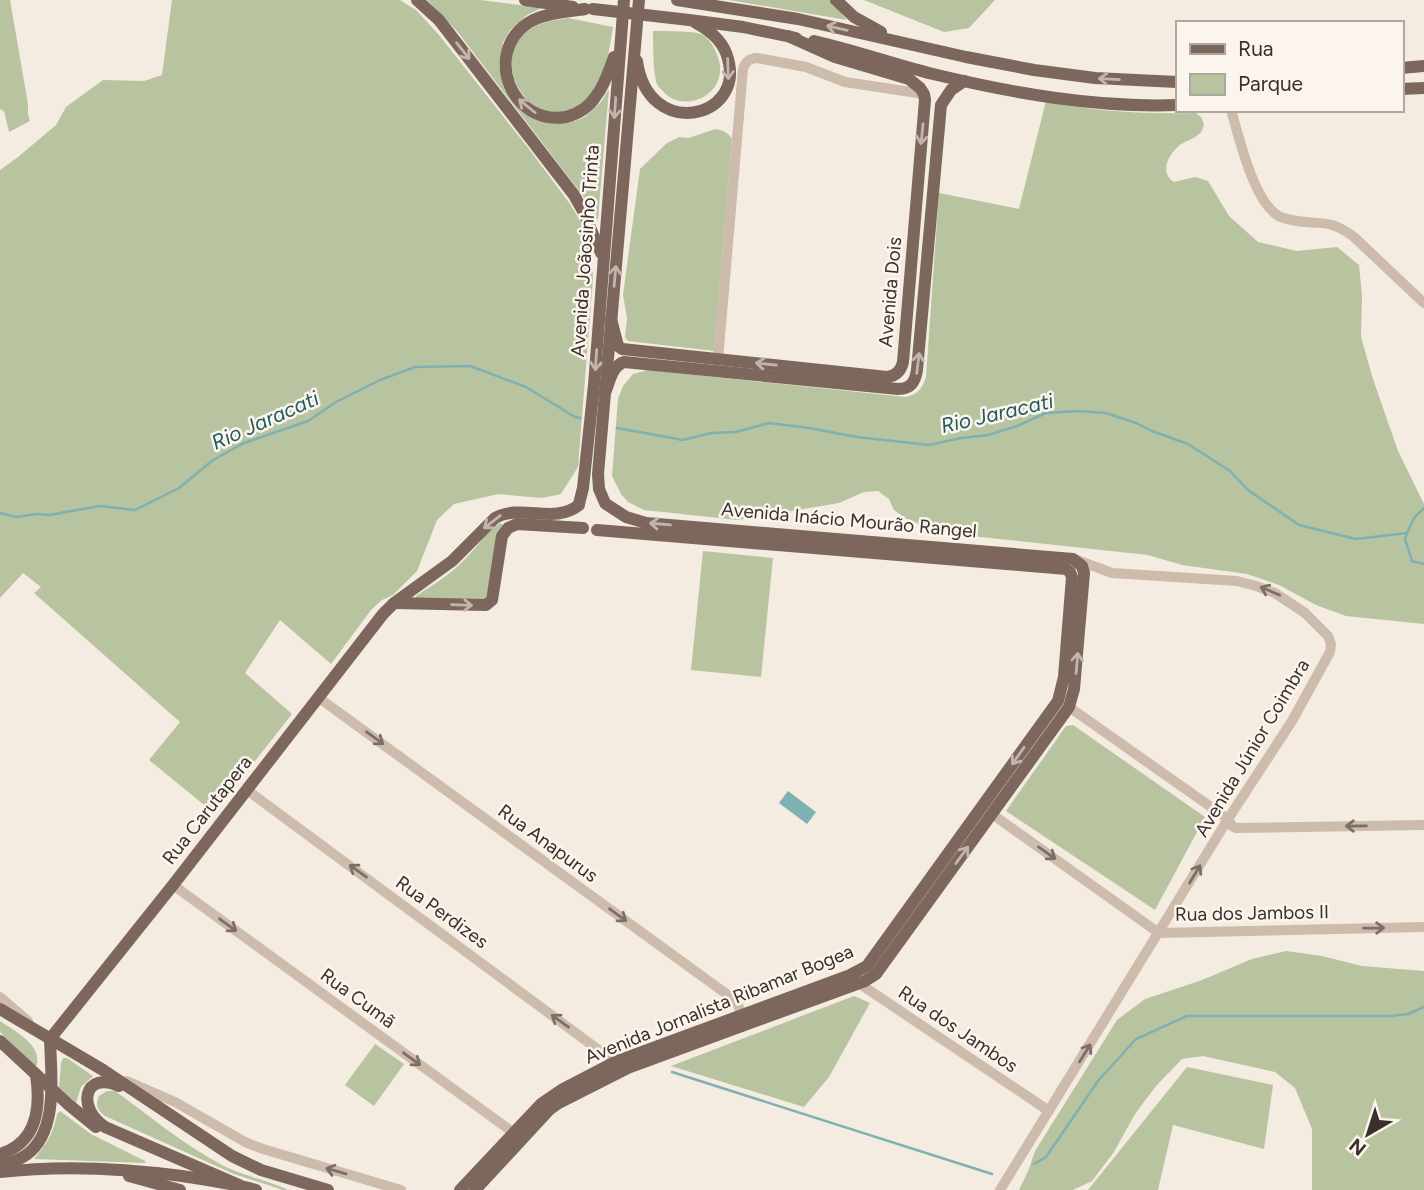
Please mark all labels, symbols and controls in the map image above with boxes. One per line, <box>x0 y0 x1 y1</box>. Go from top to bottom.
one-way arrow <box>826 20 849 34</box>
legend <box>1176 21 1403 112</box>
text: Rua <box>1238 36 1274 61</box>
one-way arrow <box>455 41 470 60</box>
one-way arrow <box>722 58 735 81</box>
text: Parque <box>1238 71 1303 96</box>
one-way arrow <box>1098 72 1121 85</box>
one-way arrow <box>608 97 621 119</box>
one-way arrow <box>518 99 536 114</box>
one-way arrow <box>915 123 928 145</box>
street label: Avenida Joãosinho Trinta <box>566 144 604 358</box>
street label: Avenida Dois <box>874 236 906 348</box>
one-way arrow <box>609 265 622 287</box>
one-way arrow <box>589 348 602 370</box>
one-way arrow <box>911 352 924 375</box>
one-way arrow <box>755 358 778 371</box>
water label: Rio Jaracati <box>207 385 323 455</box>
water label: Rio Jaracati <box>938 388 1056 438</box>
street label: Avenida Inácio Mourão Rangel <box>720 497 978 543</box>
one-way arrow <box>483 515 501 530</box>
one-way arrow <box>649 517 672 530</box>
one-way arrow <box>1259 584 1281 597</box>
one-way arrow <box>451 599 474 612</box>
one-way arrow <box>1071 653 1084 675</box>
street label: Avenida Júnior Coimbra <box>1190 655 1314 841</box>
one-way arrow <box>365 731 384 745</box>
one-way arrow <box>1011 746 1025 765</box>
street label: Rua Carutapera <box>157 751 257 869</box>
street label: Rua Anapurus <box>494 799 603 887</box>
one-way arrow <box>1345 820 1368 833</box>
one-way arrow <box>954 846 969 865</box>
one-way arrow <box>1037 846 1056 860</box>
one-way arrow <box>349 864 367 879</box>
one-way arrow <box>1188 865 1202 885</box>
street label: Rua Perdizes <box>391 871 493 953</box>
street label: Rua dos Jambos II <box>1175 900 1329 926</box>
one-way arrow <box>608 908 627 922</box>
one-way arrow <box>218 918 237 932</box>
one-way arrow <box>1363 921 1386 935</box>
street label: Avenida Jornalista Ribamar Bogea <box>581 939 857 1069</box>
street label: Rua Cumã <box>316 963 400 1033</box>
street label: Rua dos Jambos <box>894 981 1022 1078</box>
one-way arrow <box>551 1014 570 1029</box>
one-way arrow <box>1078 1043 1092 1063</box>
one-way arrow <box>402 1052 421 1066</box>
north arrow <box>1333 1099 1403 1169</box>
text: N <box>1345 1133 1371 1160</box>
one-way arrow <box>325 1163 347 1176</box>

